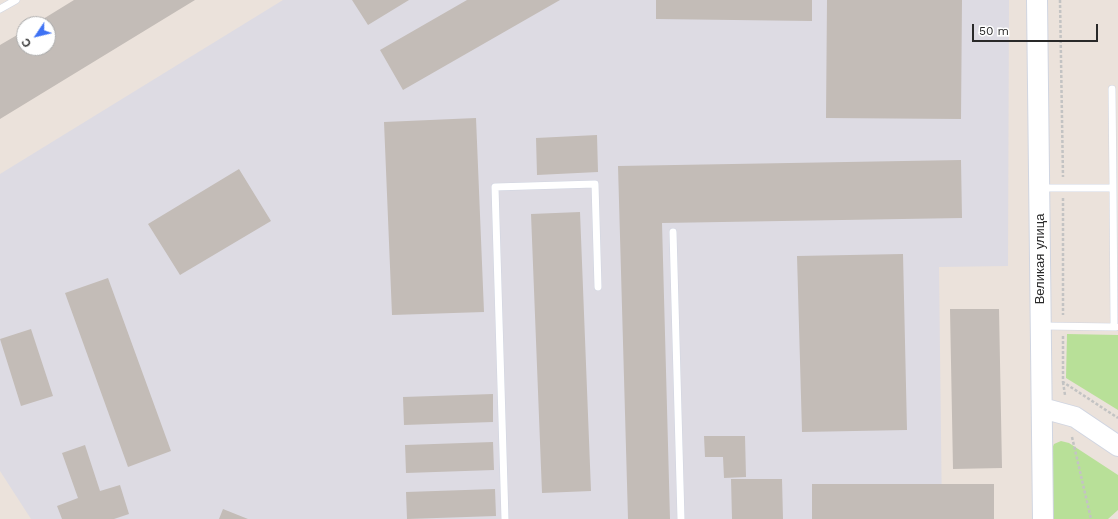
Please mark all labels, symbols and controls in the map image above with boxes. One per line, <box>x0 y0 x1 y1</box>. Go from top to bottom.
north arrow <box>16 16 56 56</box>
scale bar <box>974 16 1100 42</box>
text: 50 m <box>979 24 1009 38</box>
text: С <box>19 36 34 50</box>
street label: Великая улица <box>1032 214 1048 304</box>

